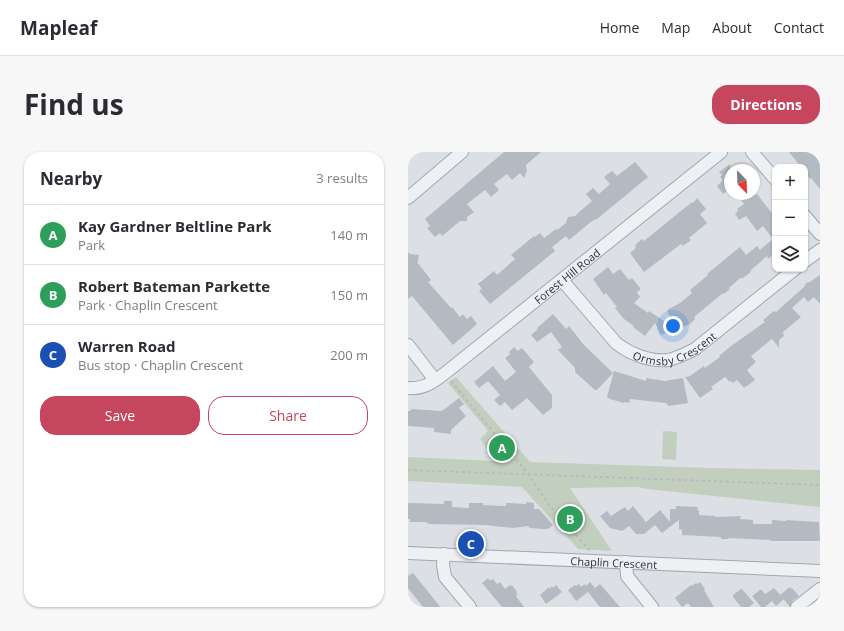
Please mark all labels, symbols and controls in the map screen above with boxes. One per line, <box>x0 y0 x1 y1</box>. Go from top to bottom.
text: Mapleaf <box>20 15 97 41</box>
text: Home <box>600 18 639 37</box>
text: Map <box>661 18 690 37</box>
text: About <box>712 18 752 37</box>
text: Contact <box>774 18 824 37</box>
text: Find us <box>24 85 124 123</box>
button: Directions <box>712 85 820 124</box>
north arrow <box>724 164 760 200</box>
map controls <box>772 164 808 272</box>
button: + <box>772 164 808 200</box>
text: Nearby <box>40 167 102 190</box>
text: 3 results <box>316 169 368 187</box>
button: − <box>772 200 808 236</box>
text: Kay Gardner Beltline Park <box>78 216 272 236</box>
text: A <box>49 226 57 244</box>
text: 140 m <box>330 226 368 244</box>
text: Park <box>78 236 105 254</box>
button: layers <box>772 236 808 272</box>
street label: Forest Hill Road <box>531 245 603 307</box>
text: Robert Bateman Parkette <box>78 276 270 296</box>
text: B <box>49 286 57 304</box>
text: 150 m <box>330 286 368 304</box>
text: Park · Chaplin Crescent <box>78 296 218 314</box>
your location <box>663 316 683 336</box>
street label: Ormsby Crescent <box>631 328 719 368</box>
text: Warren Road <box>78 336 176 356</box>
text: C <box>49 346 57 364</box>
text: 200 m <box>330 346 368 364</box>
text: Bus stop · Chaplin Crescent <box>78 356 243 374</box>
button: Save <box>40 396 200 435</box>
button: Share <box>208 396 368 435</box>
pin: A <box>489 433 515 463</box>
pin: B <box>557 504 583 534</box>
pin: C <box>458 529 484 559</box>
street label: Chaplin Crescent <box>570 553 658 571</box>

